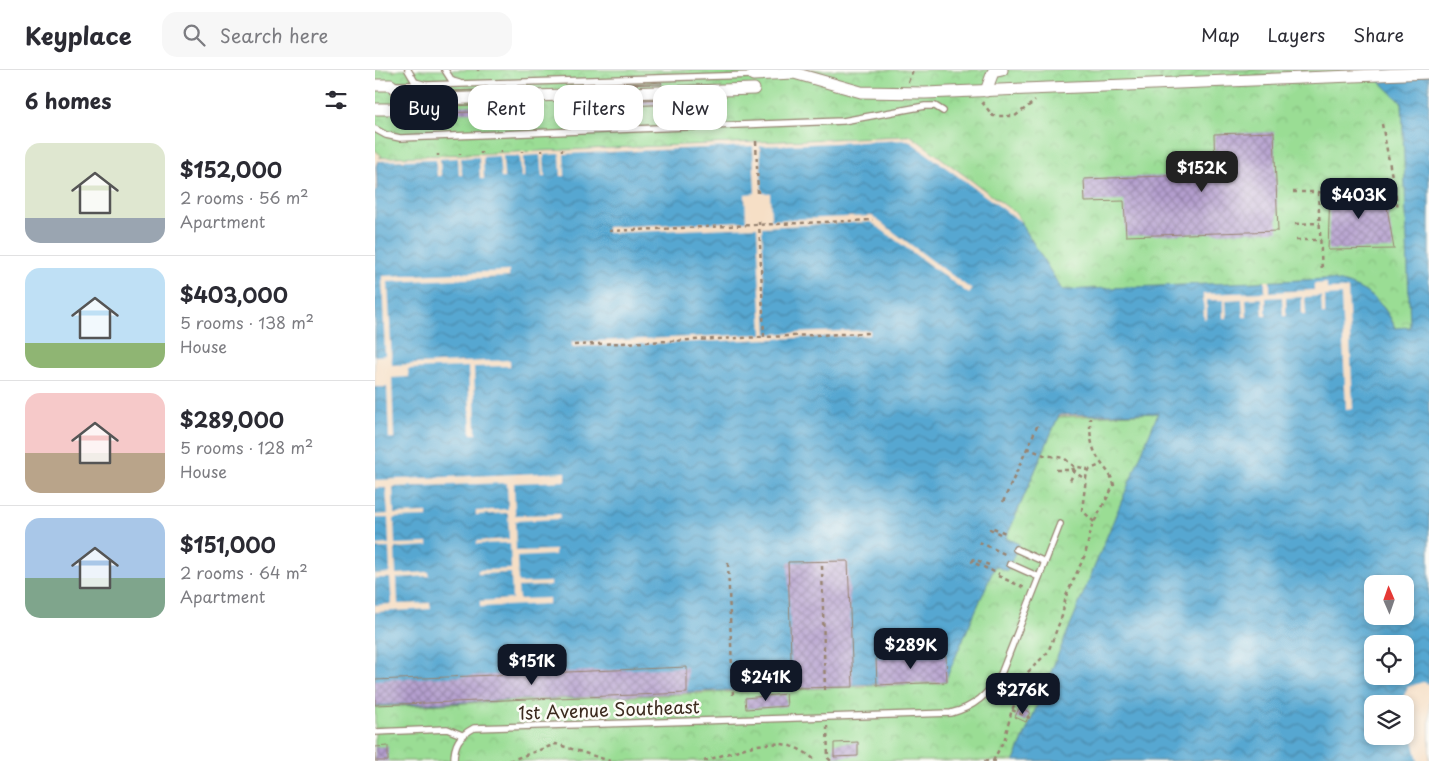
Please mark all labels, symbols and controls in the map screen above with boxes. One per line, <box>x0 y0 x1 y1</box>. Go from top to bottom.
search box <box>162 12 512 57</box>
text: Keyplace <box>25 17 132 53</box>
icon: search <box>180 21 208 49</box>
text: Search here <box>220 21 328 49</box>
text: Map <box>1201 21 1240 48</box>
text: Layers <box>1268 21 1325 48</box>
text: Share <box>1353 21 1404 48</box>
text: 6 homes <box>25 84 111 116</box>
chip: Buy <box>390 85 458 130</box>
chip: Rent <box>468 85 544 130</box>
chip: Filters <box>554 85 643 130</box>
chip: New <box>653 85 727 130</box>
icon: filters <box>322 86 350 114</box>
pin: $152K <box>1167 150 1237 193</box>
text: $152,000 <box>180 153 282 185</box>
text: $152K <box>1177 155 1227 179</box>
icon: home <box>65 163 125 223</box>
pin: $403K <box>1324 178 1394 220</box>
text: $403K <box>1331 182 1387 206</box>
text: 2 rooms · 56 m² <box>180 185 309 209</box>
text: Apartment <box>180 209 265 233</box>
text: $403,000 <box>180 278 288 310</box>
icon: home <box>65 288 125 348</box>
text: 5 rooms · 138 m² <box>180 310 314 334</box>
text: House <box>180 334 227 358</box>
text: $289,000 <box>180 403 284 435</box>
icon: home <box>65 413 125 473</box>
text: 5 rooms · 128 m² <box>180 435 313 459</box>
text: House <box>180 459 227 483</box>
text: $151,000 <box>180 528 276 560</box>
icon: home <box>65 538 125 598</box>
text: 2 rooms · 64 m² <box>180 560 308 584</box>
north arrow <box>1364 575 1414 625</box>
map controls <box>1364 575 1414 745</box>
text: Apartment <box>180 584 265 608</box>
pin: $289K <box>876 628 946 670</box>
text: $289K <box>885 632 937 656</box>
button: locate <box>1364 635 1414 685</box>
pin: $151K <box>497 644 567 686</box>
text: $151K <box>509 648 555 672</box>
pin: $241K <box>731 660 801 702</box>
text: $241K <box>741 664 791 688</box>
pin: $276K <box>988 672 1058 715</box>
text: $276K <box>997 677 1049 701</box>
street label: 1st Avenue Southeast <box>518 692 700 726</box>
button: layers <box>1364 695 1414 745</box>

